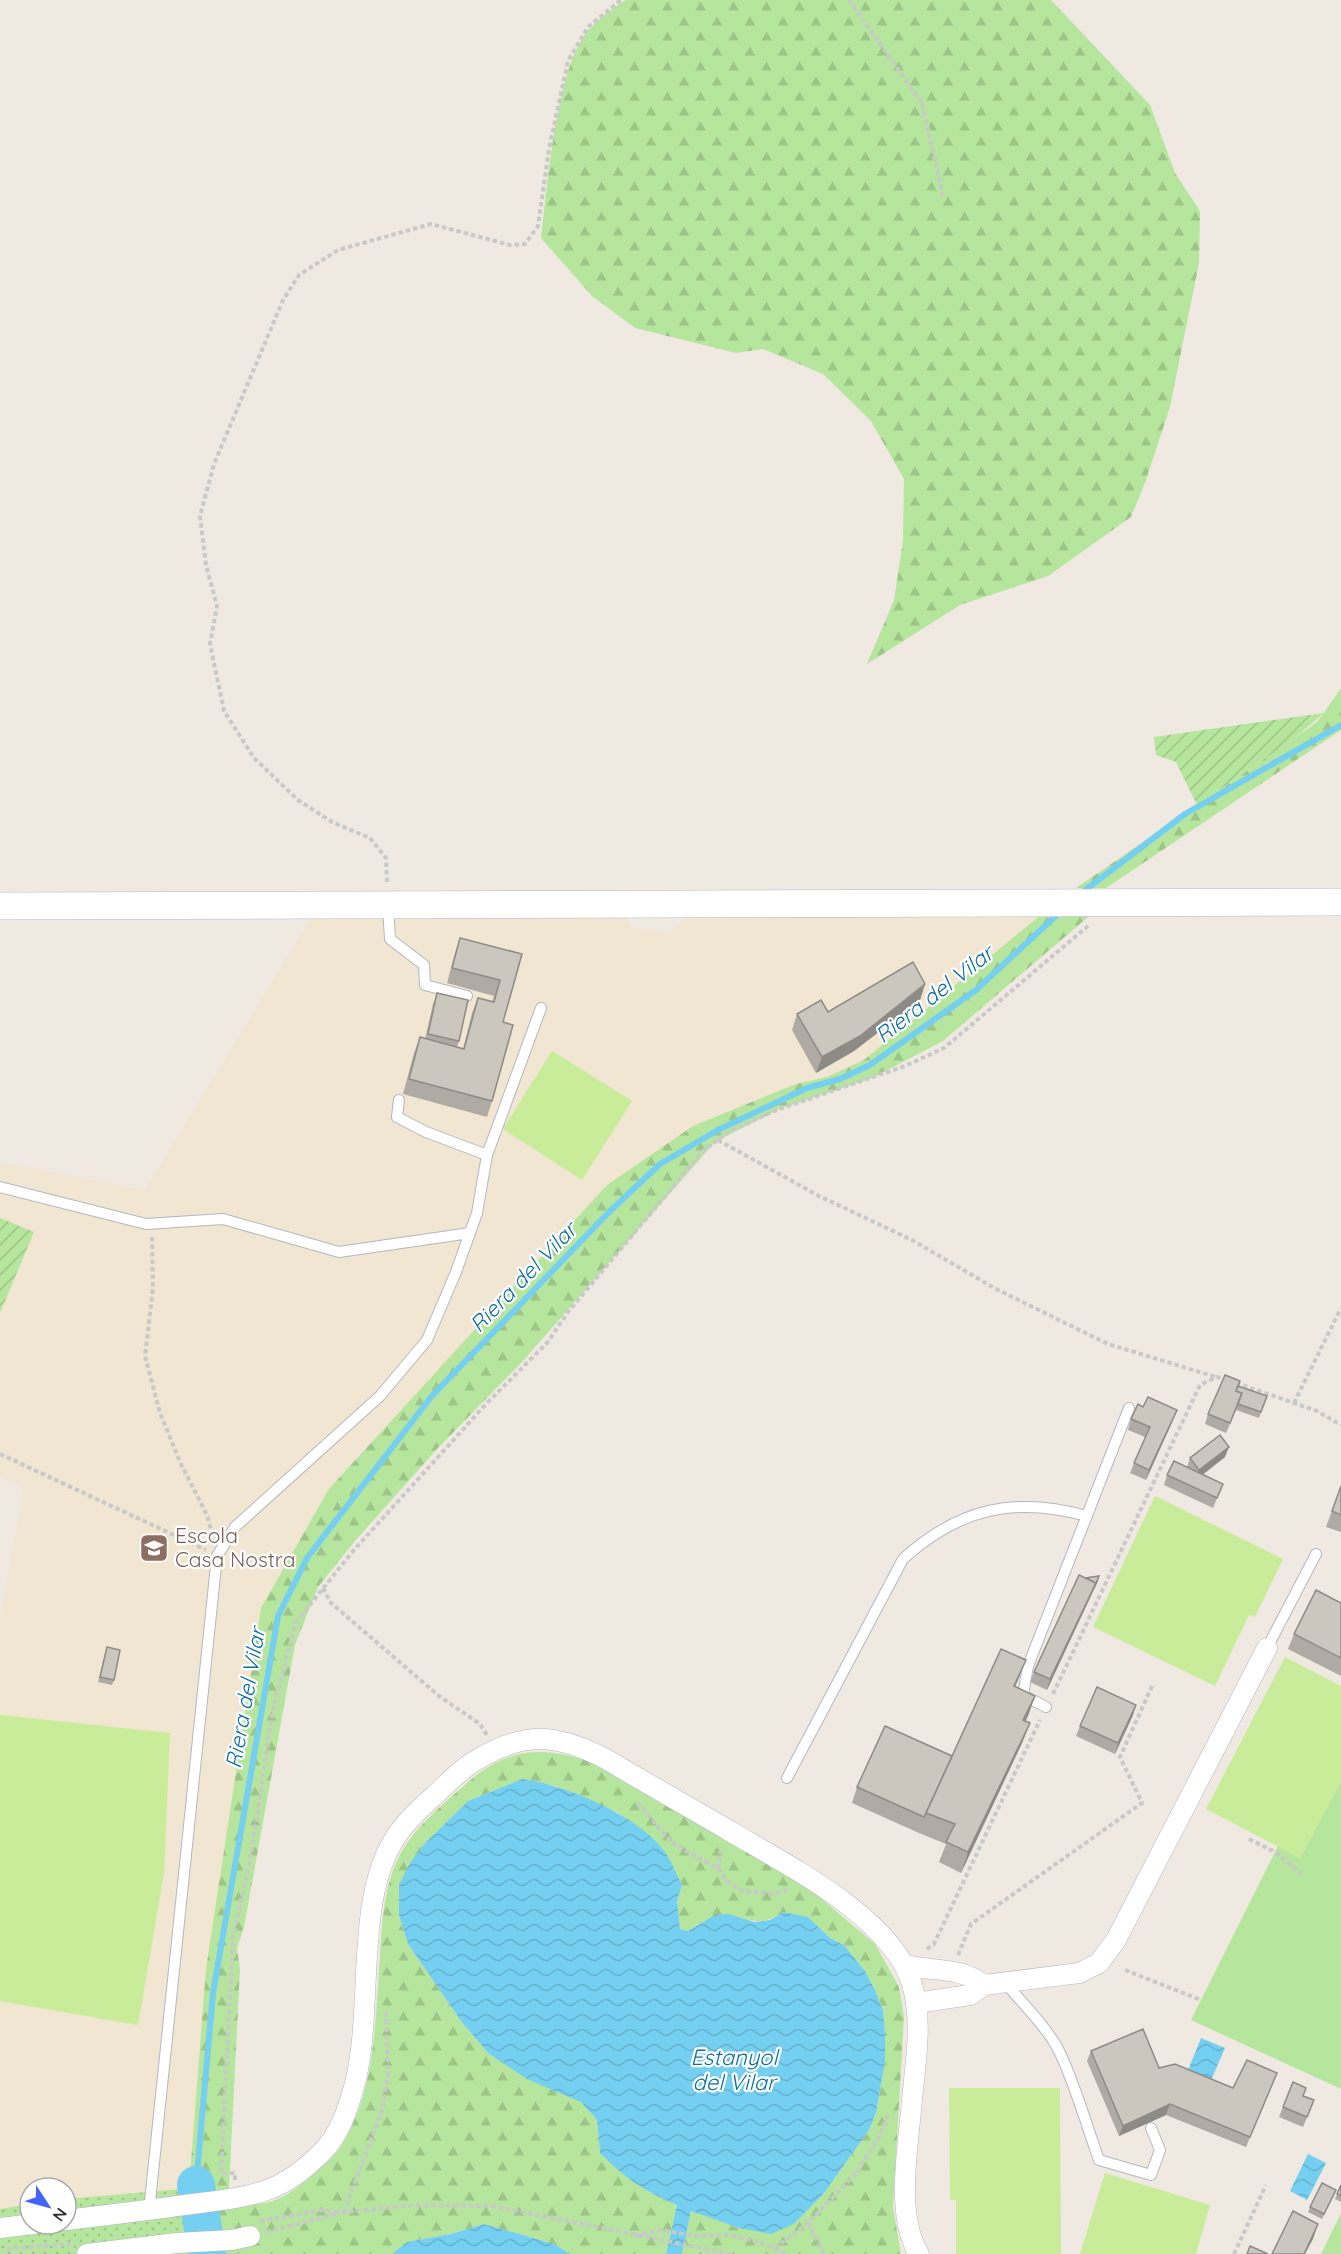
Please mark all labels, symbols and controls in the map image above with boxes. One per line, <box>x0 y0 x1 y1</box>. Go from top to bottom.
water label: Riera del Vilar <box>869 938 1001 1049</box>
water label: Riera del Vilar <box>463 1214 584 1338</box>
place label: Escola Casa Nostra <box>175 1522 295 1572</box>
school or university icon: Escola Casa Nostra <box>138 1532 170 1564</box>
water label: Riera del Vilar <box>219 1623 272 1771</box>
water label: Estanyol del Vilar <box>691 2043 780 2096</box>
north arrow <box>18 2176 78 2236</box>
text: N <box>49 2204 72 2225</box>

